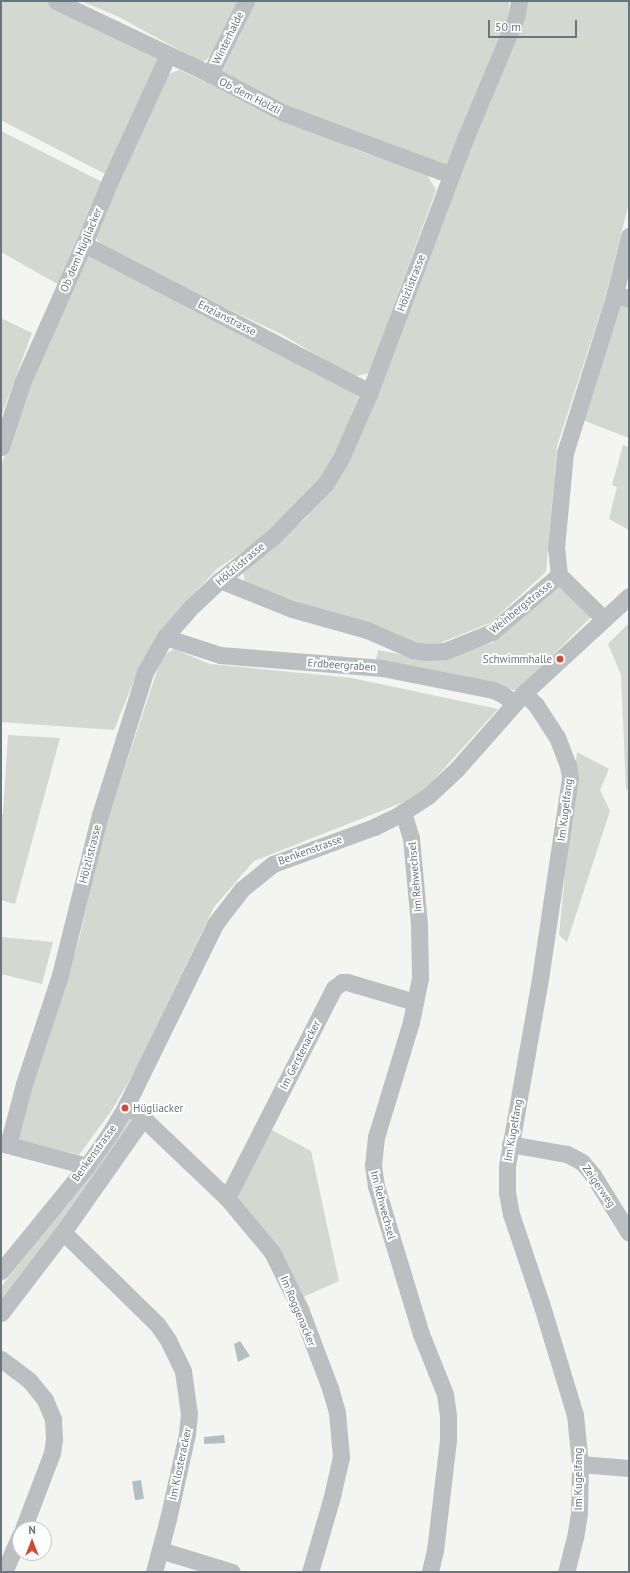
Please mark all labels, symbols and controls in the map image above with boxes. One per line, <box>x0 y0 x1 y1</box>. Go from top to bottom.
street label: Winterhalde <box>210 9 246 67</box>
scale bar <box>490 12 579 38</box>
text: 50 m <box>495 19 521 34</box>
street label: Ob dem Hölzli <box>217 75 283 117</box>
street label: Ob dem Hügliacker <box>57 206 105 294</box>
street label: Hölzlistrasse <box>394 253 428 313</box>
street label: Enzianstrasse <box>196 298 258 338</box>
street label: Hölzlistrasse <box>213 540 267 588</box>
street label: Weinbergstrasse <box>487 578 555 636</box>
place label: Schwimmhalle <box>483 652 552 666</box>
marker: Schwimmhalle <box>555 654 565 664</box>
street label: Erdbeergraben <box>307 656 377 674</box>
street label: Im Kugelfang <box>555 778 575 842</box>
street label: Hölzlistrasse <box>76 823 104 885</box>
street label: Benkenstrasse <box>276 832 344 868</box>
street label: Im Rehwechsel <box>405 841 425 913</box>
street label: Im Gerstenacker <box>277 1018 323 1092</box>
street label: Im Kugelfang <box>501 1098 525 1162</box>
place label: Hügliacker <box>133 1101 183 1115</box>
marker: Hügliacker <box>120 1103 130 1113</box>
street label: Benkenstrasse <box>69 1122 119 1184</box>
street label: Zeigerweg <box>580 1162 618 1210</box>
street label: Im Rehwechsel <box>367 1169 399 1241</box>
street label: Im Roggenacker <box>277 1274 319 1348</box>
street label: Im Klosteracker <box>166 1427 194 1501</box>
street label: Im Kugelfang <box>571 1448 585 1510</box>
north arrow <box>12 1521 52 1561</box>
text: N <box>28 1523 36 1537</box>

